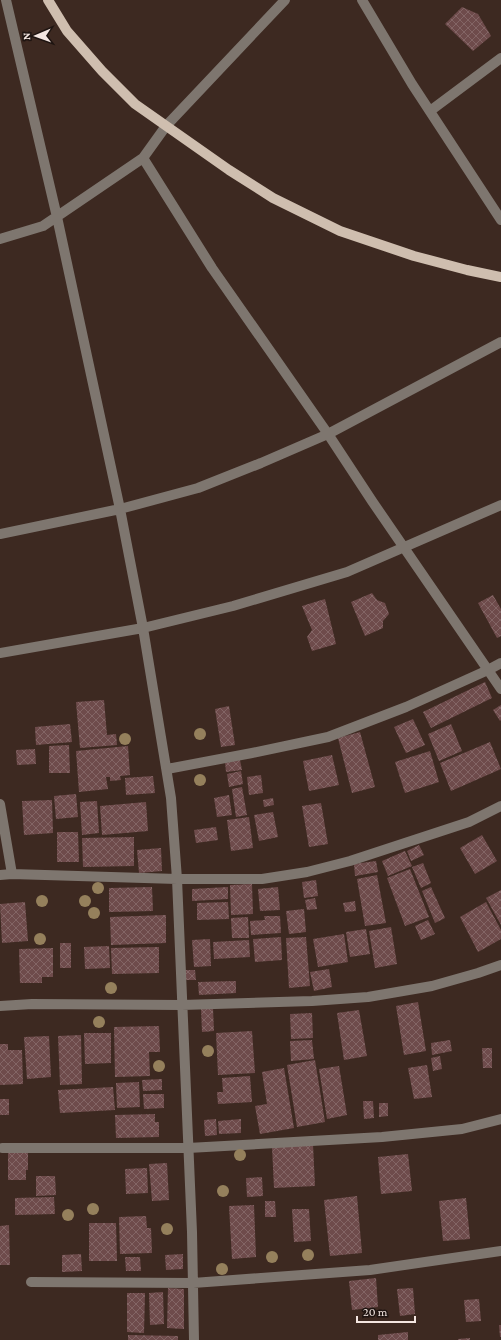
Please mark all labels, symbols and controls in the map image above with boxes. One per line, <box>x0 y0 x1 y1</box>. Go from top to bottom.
north arrow <box>16 16 56 56</box>
text: N <box>20 32 32 40</box>
scale bar <box>357 1298 415 1324</box>
text: 20 m <box>363 1305 388 1319</box>

